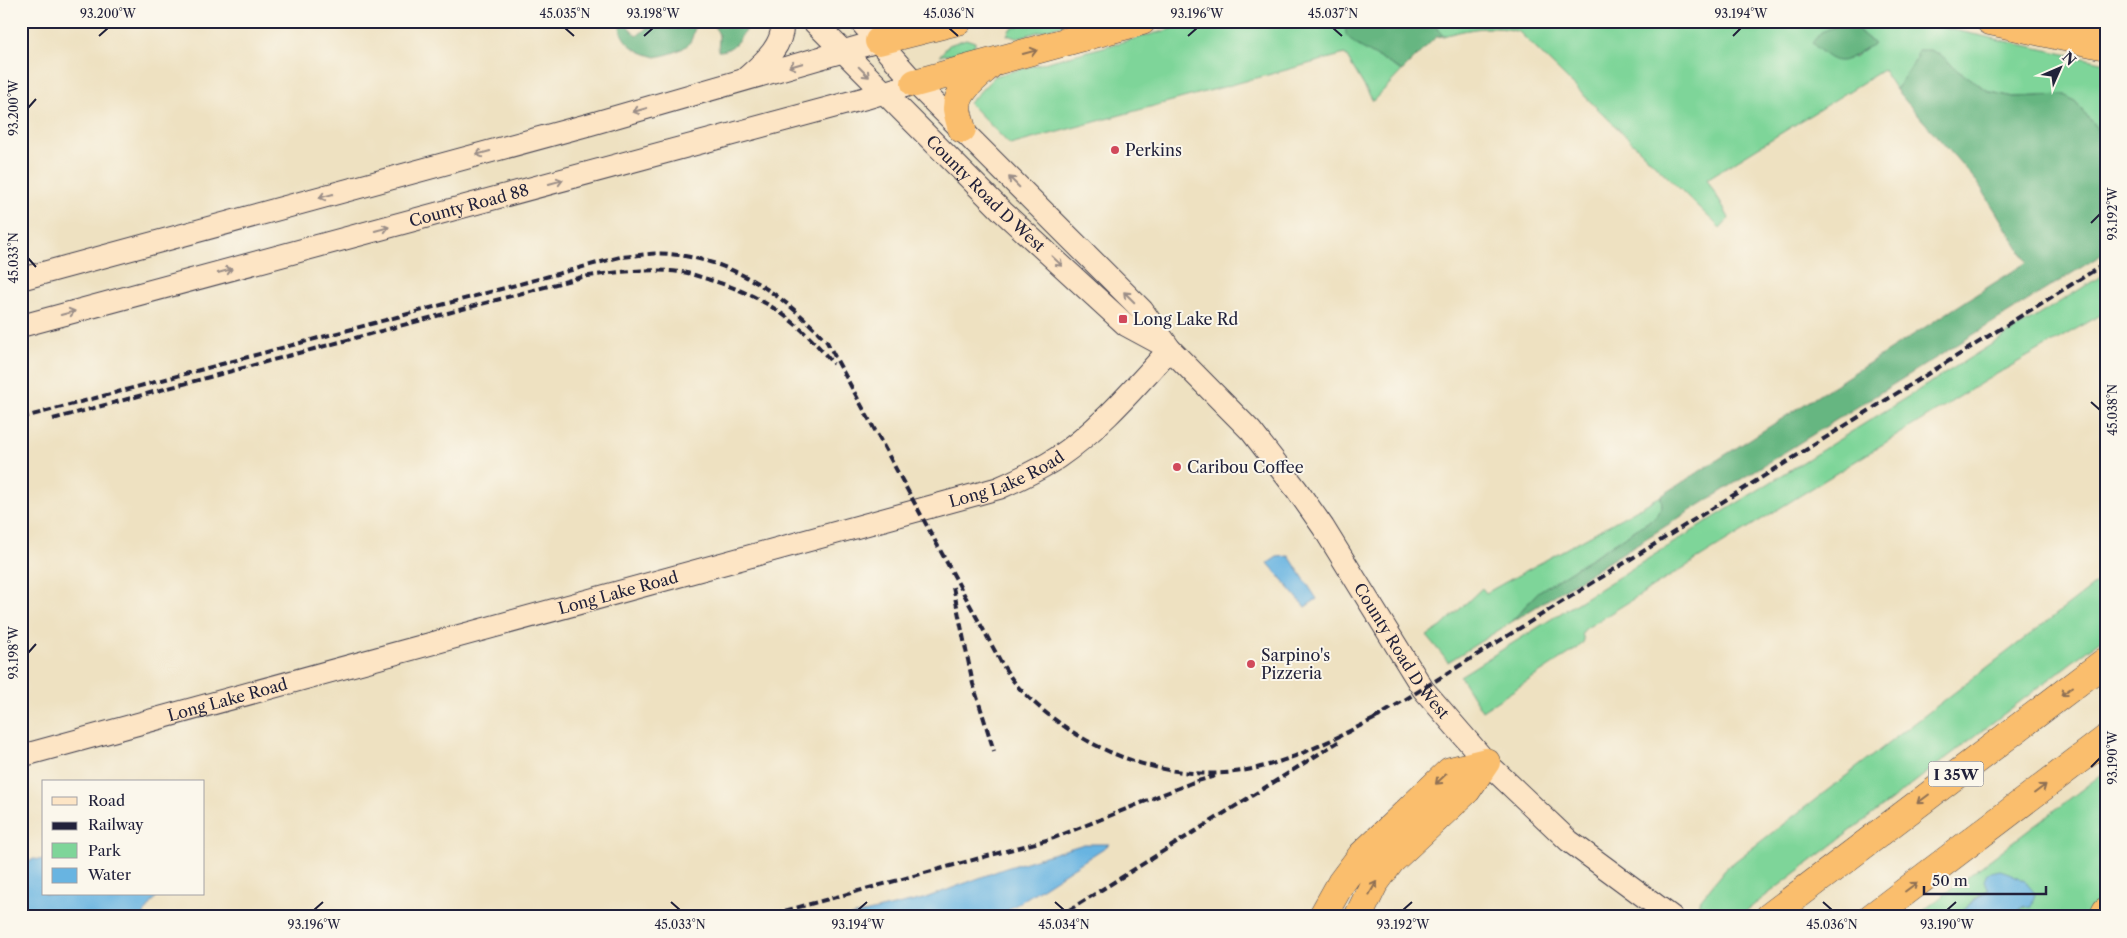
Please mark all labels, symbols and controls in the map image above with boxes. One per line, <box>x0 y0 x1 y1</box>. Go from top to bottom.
text: 93.200°W <box>80 6 137 21</box>
text: 45.035°N <box>539 6 591 21</box>
text: 93.198°W <box>626 6 680 21</box>
text: 45.036°N <box>923 6 975 21</box>
text: 93.196°W <box>1171 6 1224 21</box>
text: 45.037°N <box>1308 6 1358 21</box>
text: 93.194°W <box>1715 6 1768 21</box>
north arrow <box>2034 42 2084 92</box>
one-way arrow <box>1021 46 1037 56</box>
text: N <box>2059 48 2080 69</box>
one-way arrow <box>789 61 805 70</box>
one-way arrow <box>857 66 869 78</box>
text: 93.200°W <box>6 79 21 136</box>
one-way arrow <box>632 105 648 115</box>
street label: County Road D West <box>922 131 1050 256</box>
place label: Perkins <box>1125 140 1182 160</box>
marker: Perkins <box>1109 144 1121 156</box>
one-way arrow <box>476 149 492 158</box>
one-way arrow <box>547 176 563 186</box>
one-way arrow <box>1008 176 1021 188</box>
street label: County Road 88 <box>407 179 531 231</box>
text: 93.192°W <box>2105 187 2120 240</box>
one-way arrow <box>319 192 335 201</box>
one-way arrow <box>374 223 390 233</box>
text: 45.033°N <box>6 232 21 284</box>
one-way arrow <box>1051 255 1063 267</box>
one-way arrow <box>217 266 233 275</box>
one-way arrow <box>1123 291 1135 304</box>
one-way arrow <box>60 308 76 318</box>
place label: Long Lake Rd <box>1133 309 1238 329</box>
marker: Long Lake Rd <box>1117 313 1129 325</box>
text: 45.038°N <box>2105 384 2120 436</box>
street label: Long Lake Road <box>946 446 1068 511</box>
place label: Caribou Coffee <box>1187 457 1304 477</box>
marker: Caribou Coffee <box>1171 461 1183 473</box>
street label: Long Lake Road <box>556 566 680 618</box>
street label: County Road D West <box>1350 579 1454 723</box>
text: 93.198°W <box>6 626 21 680</box>
place label: Sarpino's Pizzeria <box>1261 645 1330 683</box>
marker: Sarpino's Pizzeria <box>1245 658 1257 670</box>
street label: Long Lake Road <box>165 673 290 725</box>
one-way arrow <box>2060 686 2074 696</box>
text: 93.190°W <box>2105 730 2120 785</box>
road number: I 35W <box>1928 762 1984 786</box>
one-way arrow <box>1435 773 1448 785</box>
legend <box>42 780 205 896</box>
one-way arrow <box>2033 784 2047 794</box>
text: Road <box>88 791 125 810</box>
one-way arrow <box>1917 794 1930 805</box>
text: Railway <box>88 815 144 834</box>
text: Park <box>88 841 122 860</box>
scale bar <box>1924 863 2047 895</box>
text: Water <box>87 865 132 884</box>
text: 50 m <box>1932 871 1968 890</box>
one-way arrow <box>1368 881 1378 895</box>
one-way arrow <box>1904 882 1917 893</box>
text: 93.196°W <box>288 917 341 932</box>
text: 45.033°N <box>654 917 706 932</box>
text: 93.194°W <box>832 917 885 932</box>
text: 45.034°N <box>1038 917 1090 932</box>
text: 93.192°W <box>1377 917 1430 932</box>
text: 45.036°N <box>1806 917 1858 932</box>
text: 93.190°W <box>1920 917 1975 932</box>

